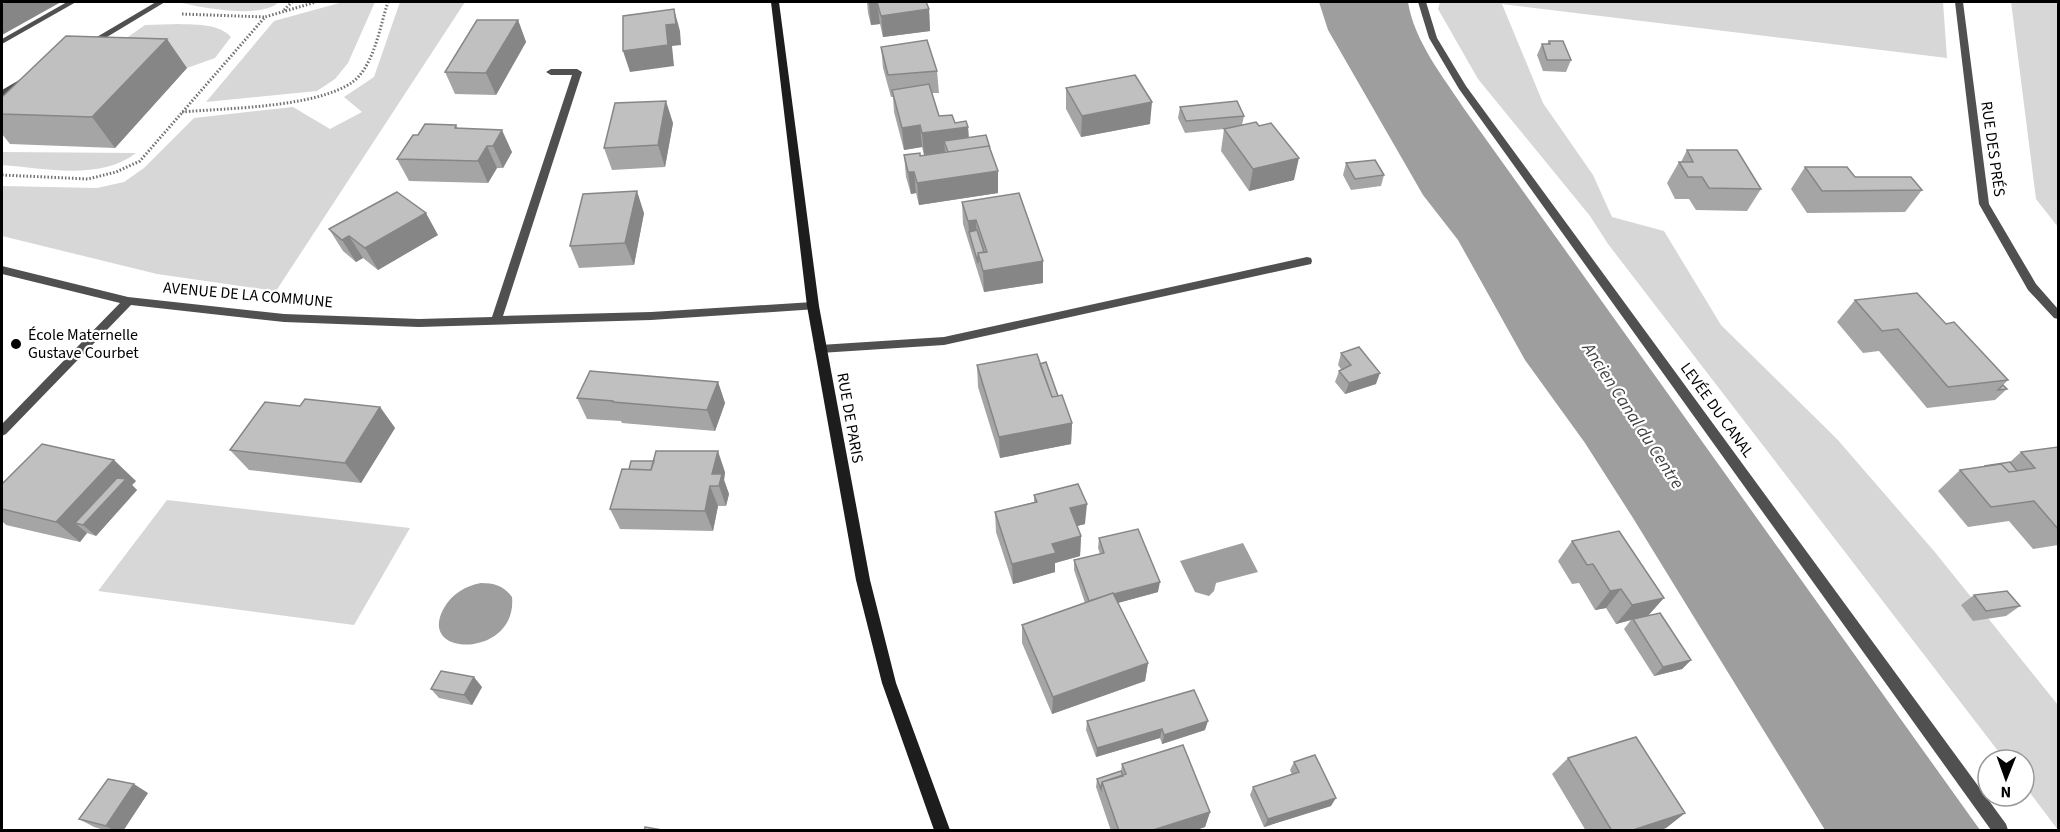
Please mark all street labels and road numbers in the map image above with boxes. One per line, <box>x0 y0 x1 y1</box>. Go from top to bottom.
street label: RUE DES PRÉS <box>1975 100 2011 198</box>
street label: AVENUE DE LA COMMUNE <box>162 277 334 313</box>
street label: LEVÉE DU CANAL <box>1675 358 1759 462</box>
street label: RUE DE PARIS <box>831 371 869 465</box>

